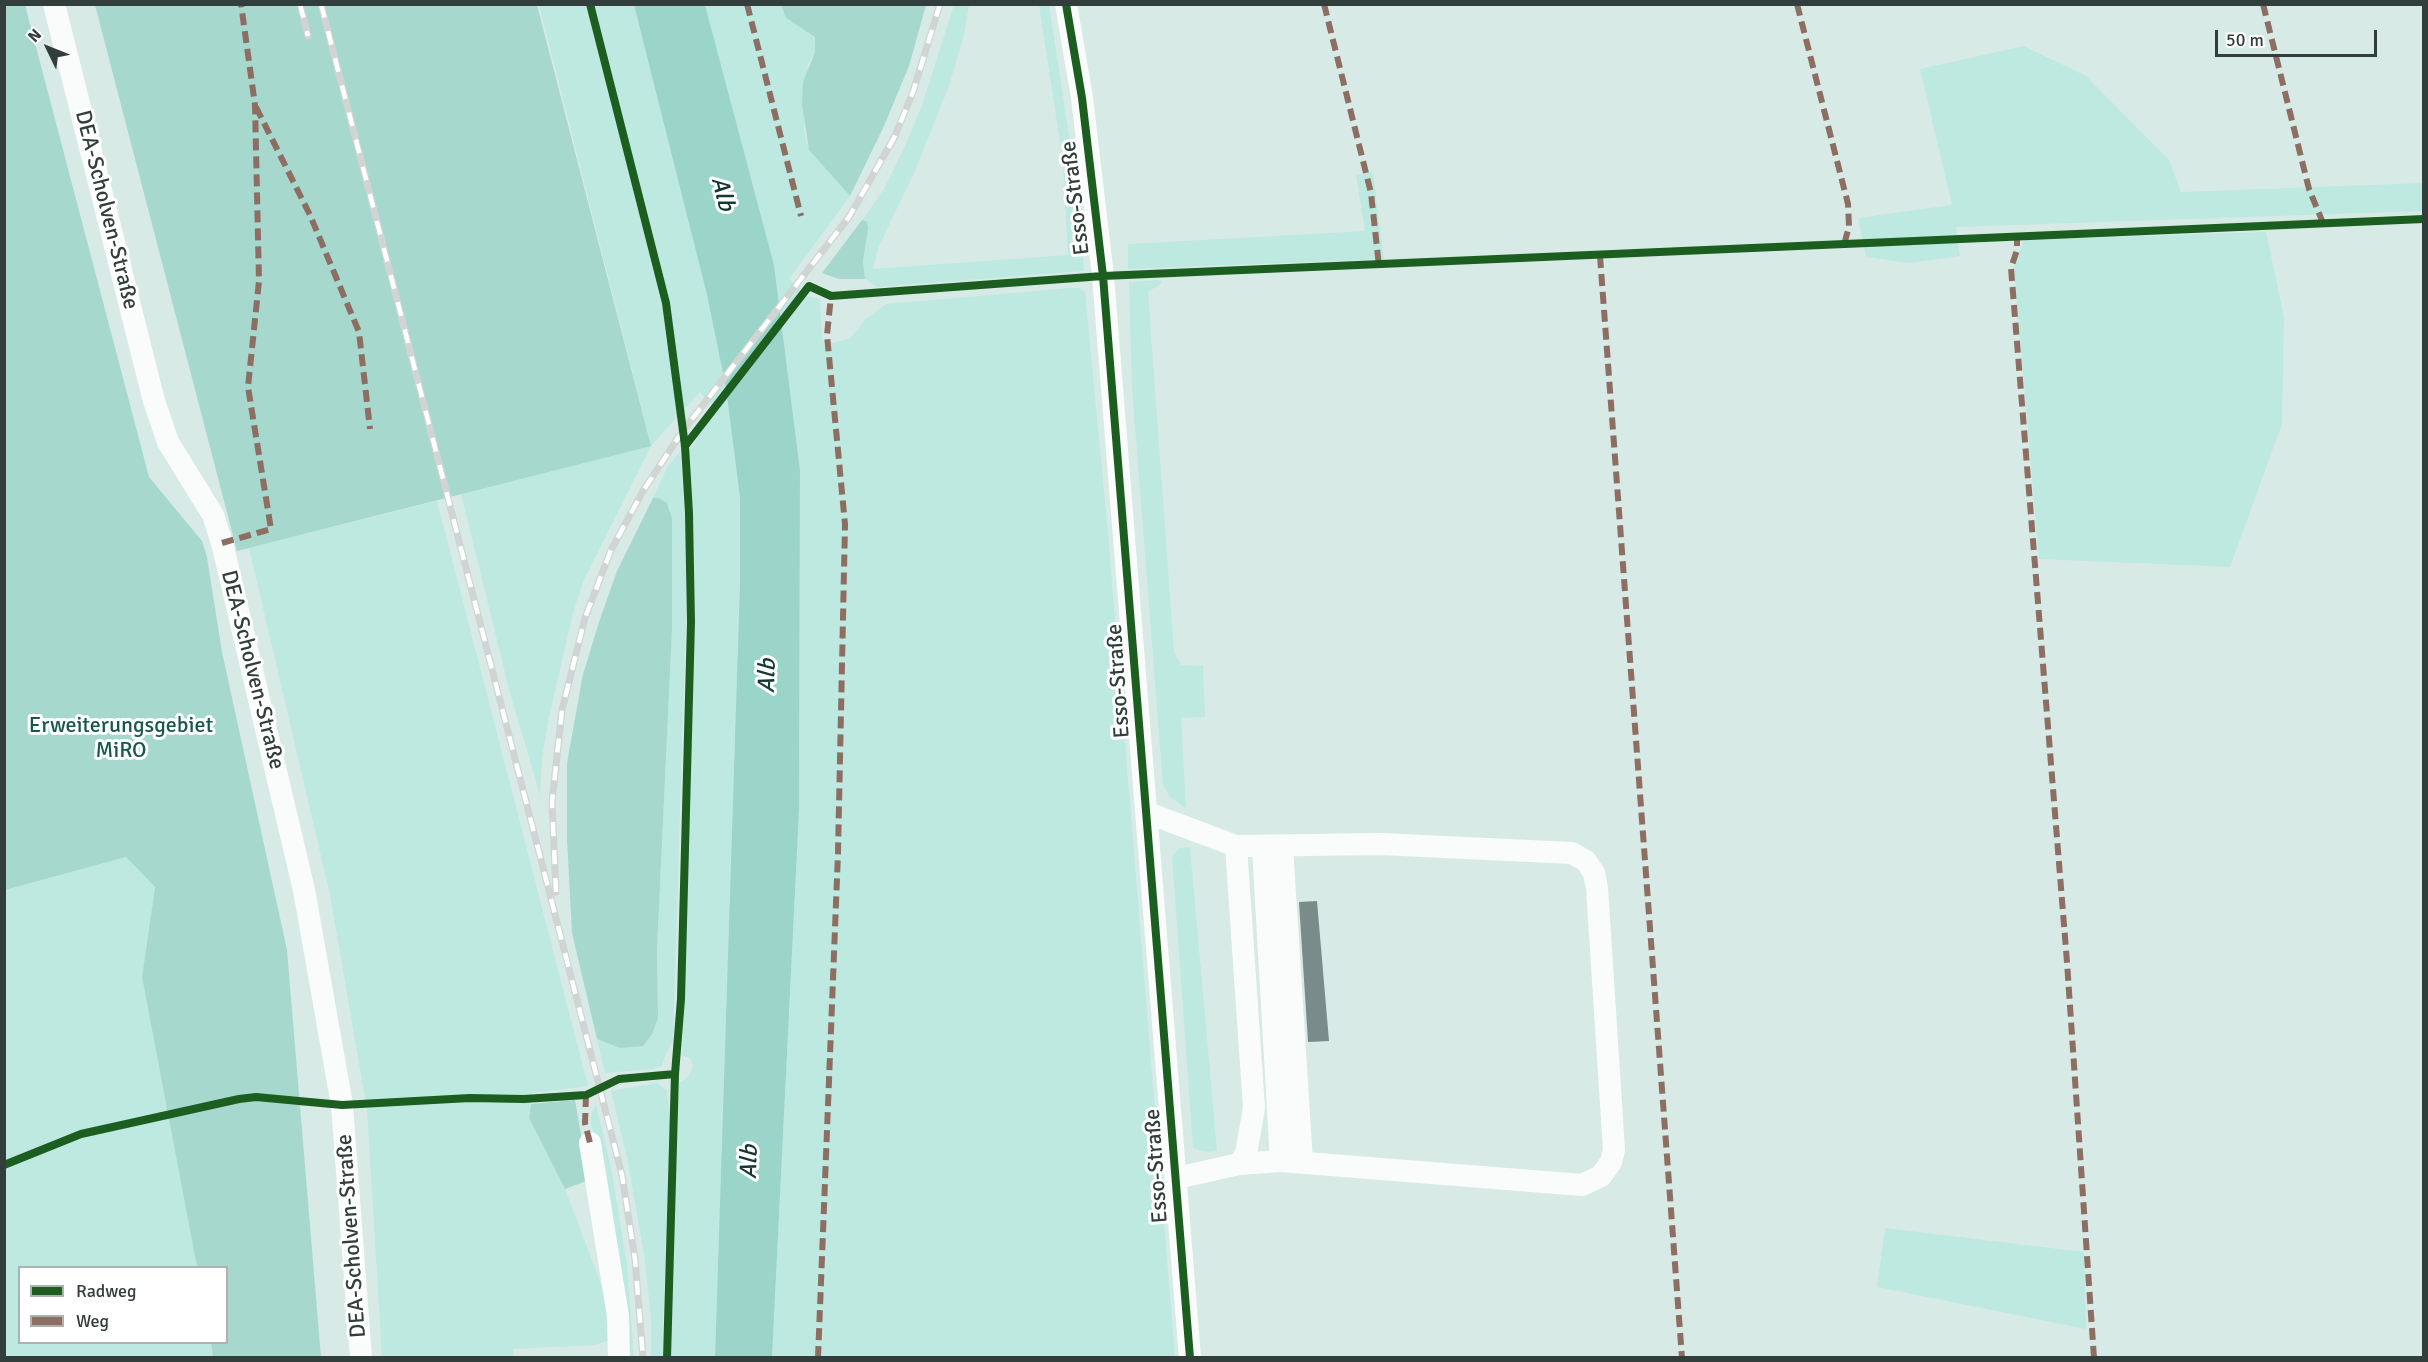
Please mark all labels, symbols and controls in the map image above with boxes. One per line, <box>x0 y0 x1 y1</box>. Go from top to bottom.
north arrow <box>18 18 78 78</box>
scale bar <box>2218 18 2380 56</box>
text: N <box>24 25 46 47</box>
text: 50 m <box>2226 29 2264 51</box>
street label: DEA-Scholven-Straße <box>68 108 144 312</box>
street label: Esso-Straße <box>1056 139 1096 257</box>
water label: Alb <box>704 174 740 214</box>
street label: DEA-Scholven-Straße <box>214 568 290 772</box>
street label: Esso-Straße <box>1102 623 1136 739</box>
water label: Alb <box>753 658 783 694</box>
park label: Erweiterungsgebiet MiRO <box>29 713 213 764</box>
street label: Esso-Straße <box>1140 1108 1174 1224</box>
street label: DEA-Scholven-Straße <box>332 1133 372 1339</box>
water label: Alb <box>735 1144 765 1180</box>
legend <box>18 1266 228 1344</box>
text: Radweg <box>76 1280 137 1302</box>
text: Weg <box>76 1310 109 1332</box>

